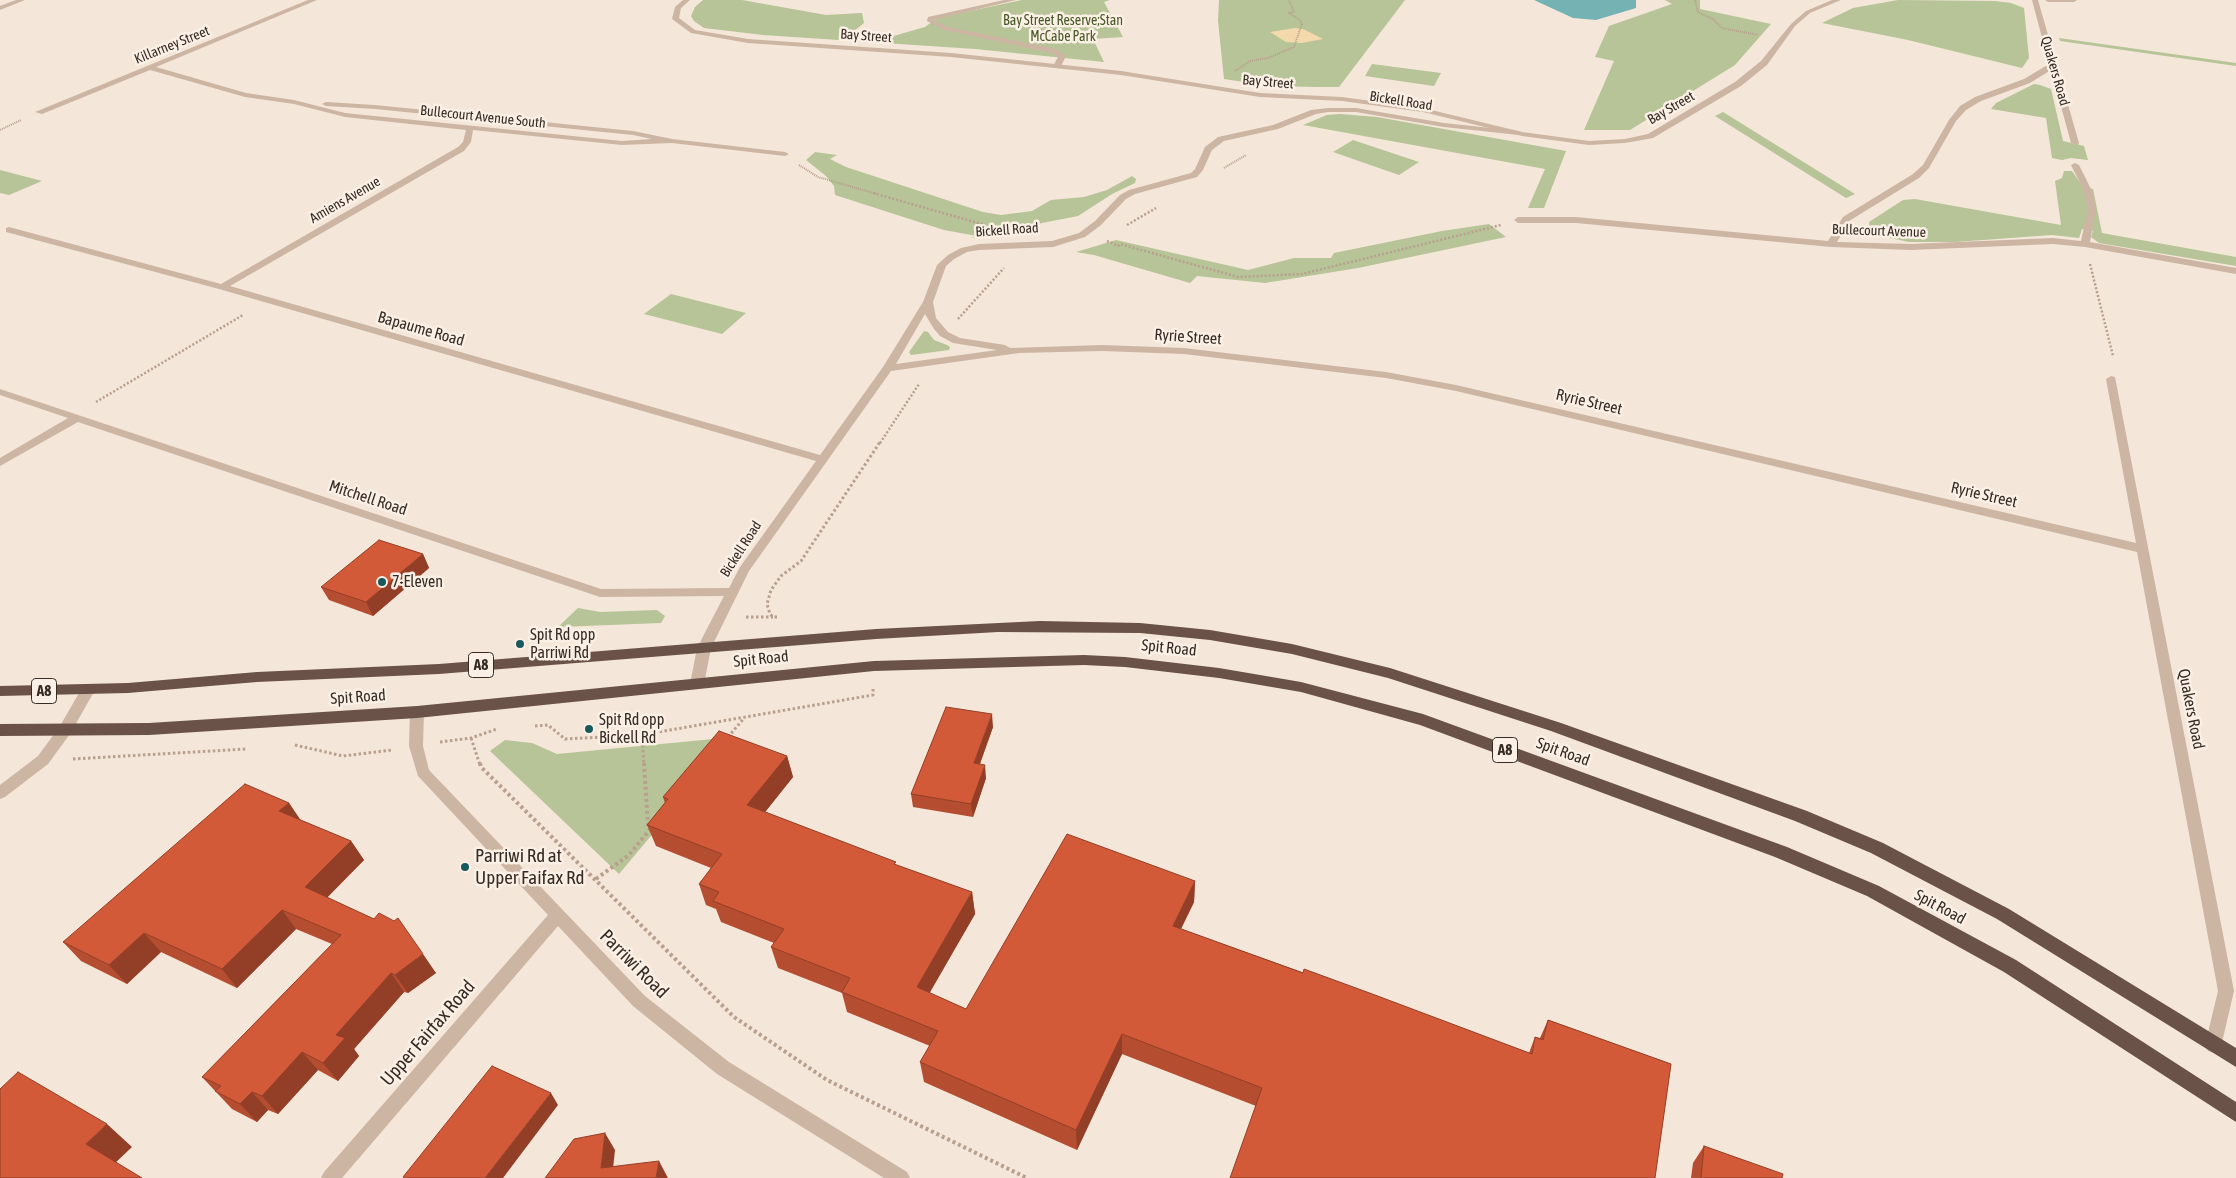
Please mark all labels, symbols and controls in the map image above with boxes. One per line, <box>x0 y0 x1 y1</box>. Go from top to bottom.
park label: Bay Street Reserve;Stan McCabe Park <box>1003 13 1123 46</box>
street label: Killarney Street <box>132 22 212 68</box>
street label: Bay Street <box>840 26 892 46</box>
street label: Quakers Road <box>2037 34 2073 108</box>
street label: Bay Street <box>1242 71 1294 93</box>
street label: Bickell Road <box>1368 88 1434 114</box>
street label: Bay Street <box>1644 88 1698 128</box>
street label: Bullecourt Avenue South <box>419 102 547 132</box>
street label: Amiens Avenue <box>307 173 383 227</box>
street label: Bickell Road <box>975 219 1039 241</box>
street label: Bullecourt Avenue <box>1832 221 1926 241</box>
street label: Bapaume Road <box>375 307 467 351</box>
street label: Ryrie Street <box>1154 325 1222 349</box>
street label: Ryrie Street <box>1554 385 1624 419</box>
street label: Mitchell Road <box>327 476 409 520</box>
street label: Ryrie Street <box>1949 478 2019 512</box>
street label: Bickell Road <box>717 518 765 580</box>
place label: 7-Eleven <box>392 572 443 592</box>
marker: 7-Eleven <box>376 576 388 588</box>
place label: Spit Rd opp Parriwi Rd <box>530 625 595 663</box>
street label: Spit Road <box>1140 636 1198 660</box>
marker: Spit Rd opp Parriwi Rd <box>514 638 526 650</box>
street label: Spit Road <box>732 647 790 671</box>
road number: A8 <box>468 652 494 678</box>
street label: Quakers Road <box>2174 667 2208 751</box>
road number: A8 <box>32 678 56 704</box>
street label: Spit Road <box>330 685 386 709</box>
place label: Spit Rd opp Bickell Rd <box>599 710 664 748</box>
marker: Spit Rd opp Bickell Rd <box>583 723 595 735</box>
street label: Spit Road <box>1534 734 1592 770</box>
road number: A8 <box>1492 738 1518 762</box>
place label: Parriwi Rd at Upper Faifax Rd <box>475 845 584 889</box>
marker: Parriwi Rd at Upper Faifax Rd <box>459 861 471 873</box>
street label: Spit Road <box>1911 886 1969 928</box>
street label: Parriwi Road <box>595 925 673 1003</box>
street label: Upper Fairfax Road <box>376 975 480 1091</box>

